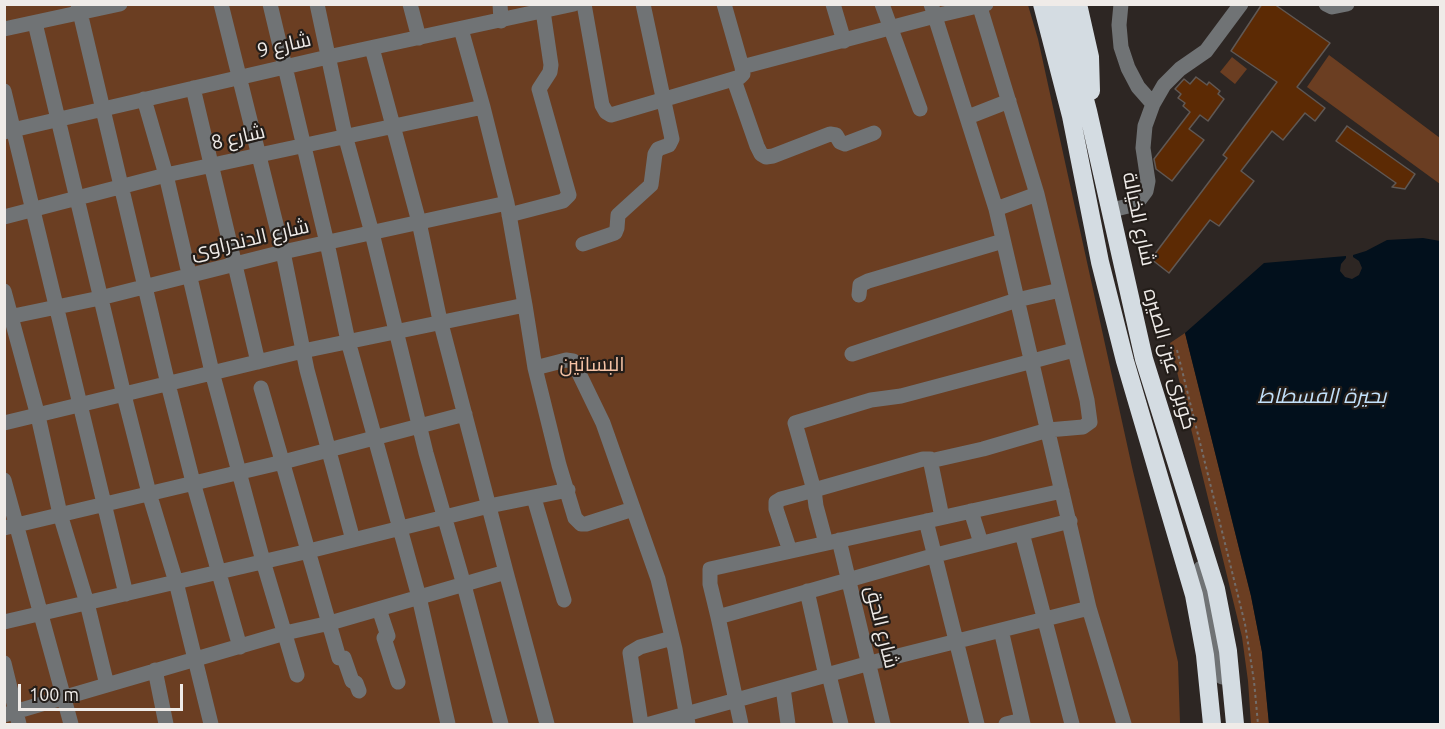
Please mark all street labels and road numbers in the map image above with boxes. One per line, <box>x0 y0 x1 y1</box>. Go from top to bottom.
street label: شارع 9 <box>255 27 313 63</box>
street label: شارع 8 <box>209 119 267 155</box>
street label: شارع الخيالة <box>1117 170 1161 268</box>
street label: شارع الدندراوى <box>189 214 311 264</box>
street label: كوبرى عين الصيره <box>1138 286 1202 432</box>
street label: شارع الحق <box>860 583 904 671</box>

